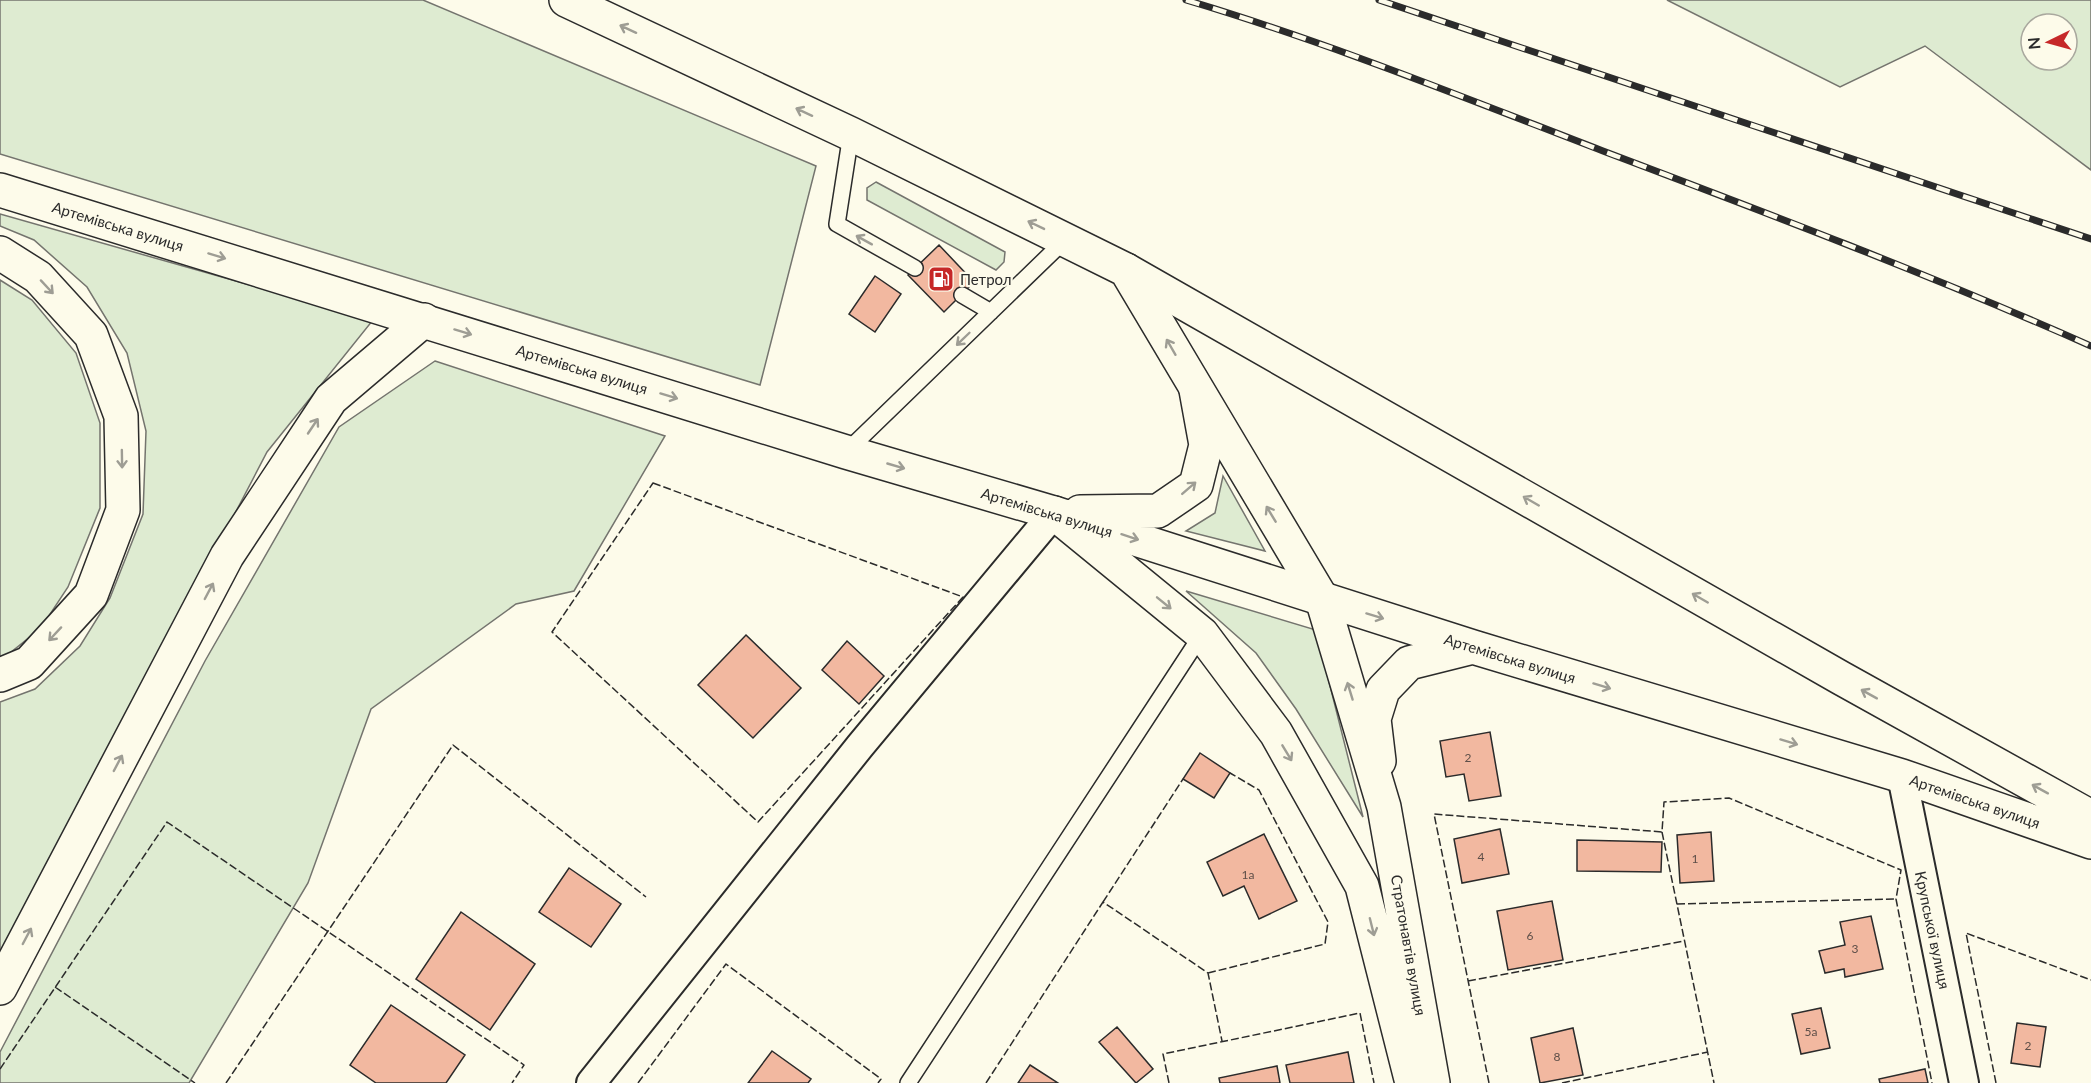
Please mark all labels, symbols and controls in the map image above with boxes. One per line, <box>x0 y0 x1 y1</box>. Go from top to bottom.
north arrow <box>2019 12 2079 72</box>
one-way arrow <box>619 22 637 34</box>
text: N <box>2024 36 2044 50</box>
one-way arrow <box>795 106 813 118</box>
street label: Артемівська вулиця <box>50 197 186 255</box>
one-way arrow <box>1027 219 1045 231</box>
one-way arrow <box>856 233 873 245</box>
one-way arrow <box>207 252 226 263</box>
fuel station icon: Петрол <box>926 264 956 294</box>
place label: Петрол <box>960 270 1012 288</box>
one-way arrow <box>40 279 54 294</box>
one-way arrow <box>453 327 472 338</box>
one-way arrow <box>955 332 970 346</box>
one-way arrow <box>1164 339 1176 356</box>
street label: Артемівська вулиця <box>514 340 650 398</box>
one-way arrow <box>659 392 678 403</box>
one-way arrow <box>308 418 320 435</box>
one-way arrow <box>116 449 128 469</box>
one-way arrow <box>886 461 905 472</box>
one-way arrow <box>1181 481 1196 495</box>
street label: Артемівська вулиця <box>979 483 1115 541</box>
one-way arrow <box>1522 495 1540 506</box>
one-way arrow <box>1264 506 1276 523</box>
one-way arrow <box>1120 532 1139 543</box>
one-way arrow <box>204 582 215 600</box>
one-way arrow <box>1692 591 1709 603</box>
one-way arrow <box>1156 597 1172 610</box>
one-way arrow <box>1365 611 1384 622</box>
one-way arrow <box>48 626 62 641</box>
street label: Артемівська вулиця <box>1442 629 1578 687</box>
one-way arrow <box>1592 681 1611 692</box>
one-way arrow <box>1344 682 1355 701</box>
one-way arrow <box>1861 688 1879 699</box>
one-way arrow <box>1779 737 1798 748</box>
one-way arrow <box>1282 744 1294 761</box>
house number: 2 <box>1465 750 1472 765</box>
one-way arrow <box>113 755 124 773</box>
street label: Артемівська вулиця <box>1907 770 2043 832</box>
one-way arrow <box>2032 783 2049 795</box>
house number: 4 <box>1478 849 1485 864</box>
house number: 1 <box>1692 851 1699 866</box>
house number: 1а <box>1242 867 1254 882</box>
street label: Крупської вулиця <box>1912 869 1954 991</box>
street label: Стратонавтів вулиця <box>1388 873 1430 1017</box>
one-way arrow <box>1367 917 1379 936</box>
one-way arrow <box>21 928 33 945</box>
house number: 6 <box>1527 928 1534 943</box>
house number: 3 <box>1852 941 1859 956</box>
house number: 5а <box>1805 1024 1817 1039</box>
house number: 2 <box>2025 1038 2032 1053</box>
house number: 8 <box>1554 1049 1561 1064</box>

